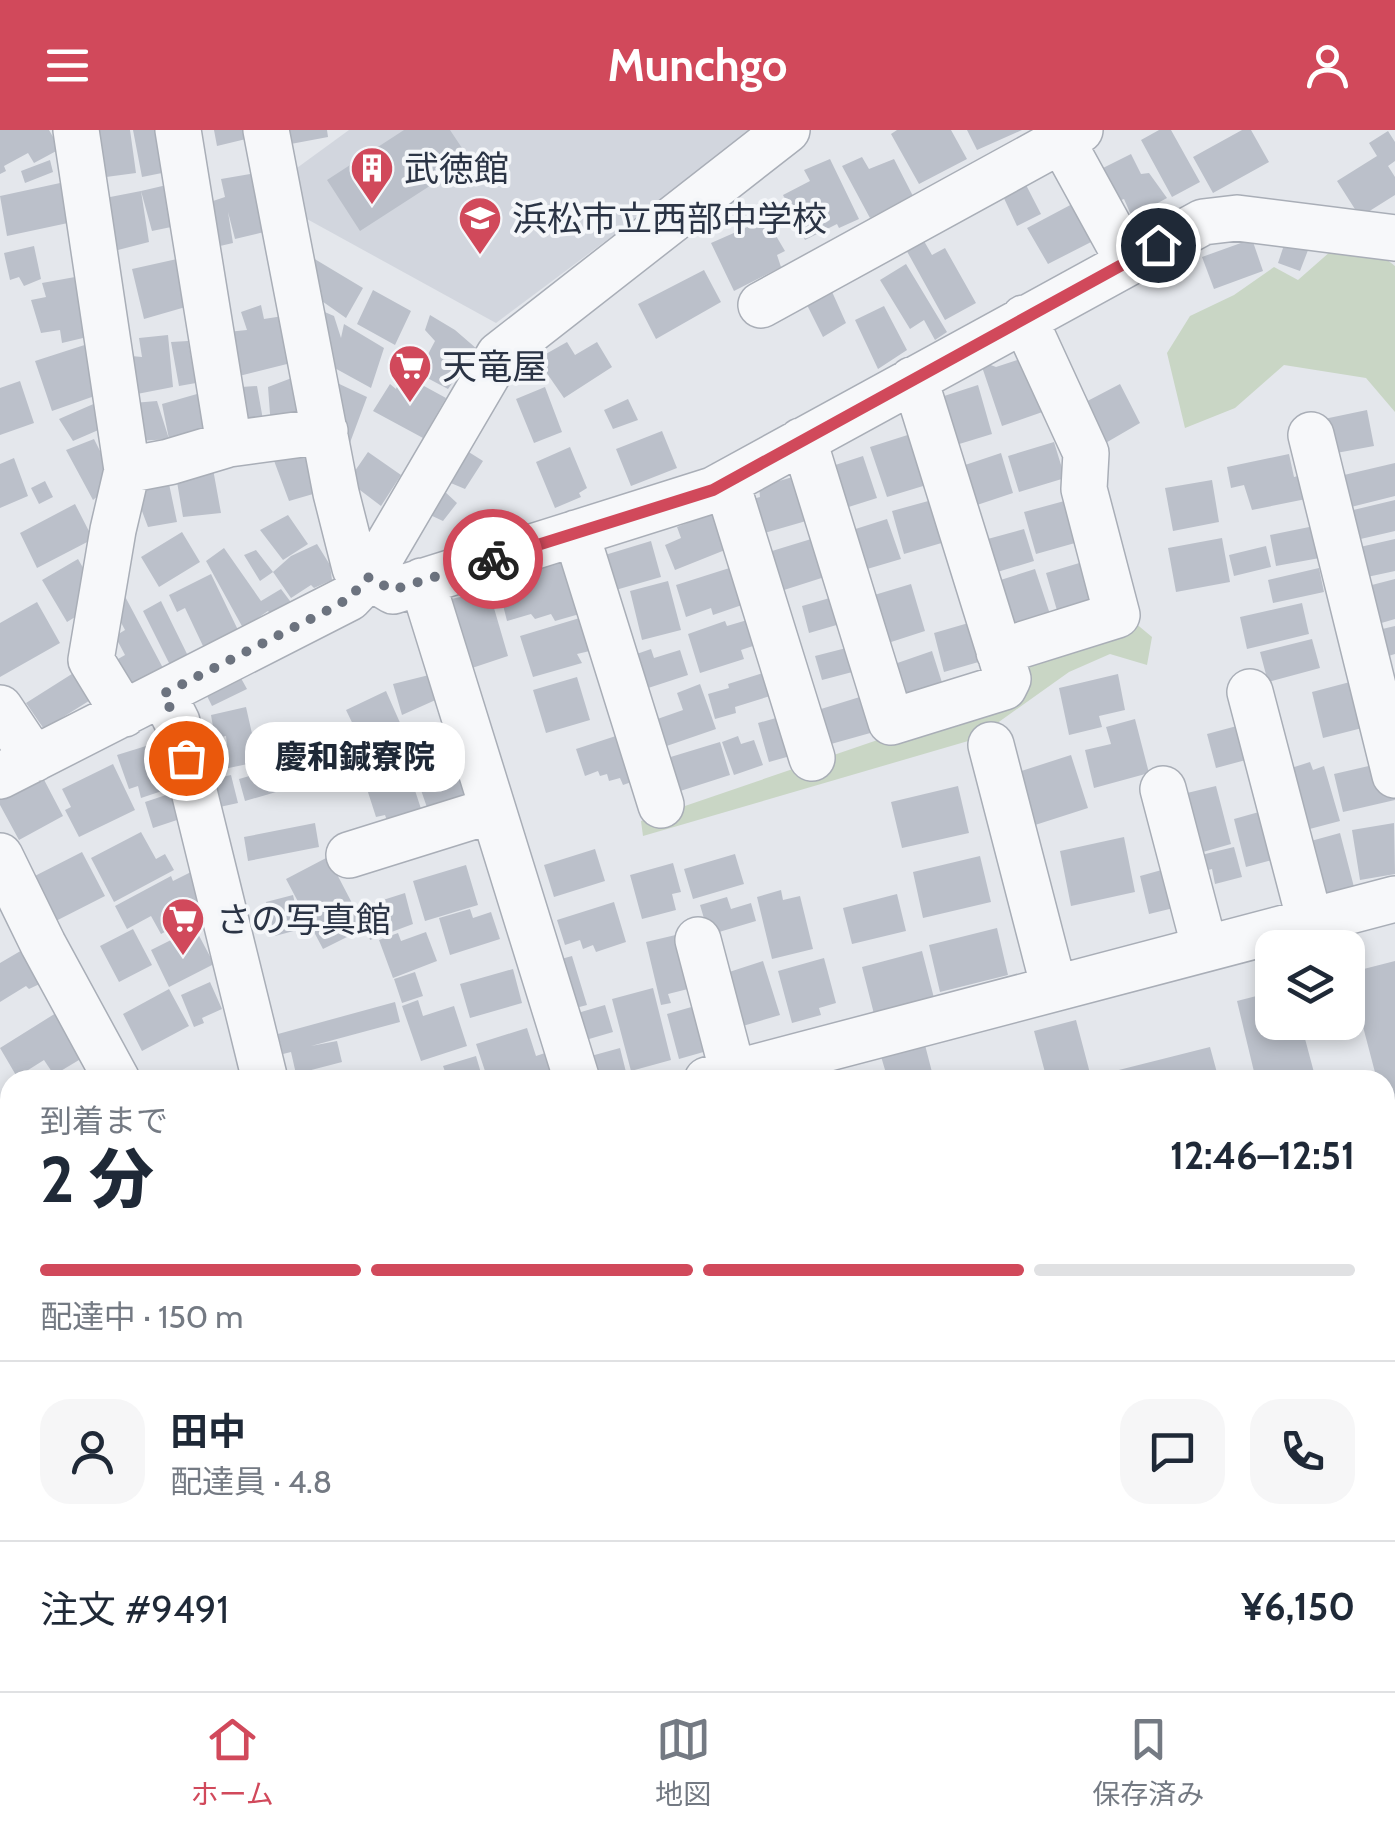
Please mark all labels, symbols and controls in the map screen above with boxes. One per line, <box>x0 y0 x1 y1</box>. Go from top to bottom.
icon: menu <box>40 38 95 93</box>
text: Munchgo <box>608 38 787 92</box>
icon: person <box>1300 38 1355 93</box>
building icon: 武徳館 <box>349 145 395 206</box>
place label: 武徳館 <box>404 147 509 190</box>
school or university icon: 浜松市立西部中学校 <box>457 195 503 256</box>
place label: 浜松市立西部中学校 <box>512 197 827 240</box>
pin <box>1116 203 1201 288</box>
icon: home <box>1131 218 1186 273</box>
supermarket icon: 天竜屋 <box>387 343 433 404</box>
place label: 天竜屋 <box>442 345 547 388</box>
courier <box>443 509 543 609</box>
icon: bike <box>466 532 521 587</box>
pin <box>144 716 229 801</box>
callout: 慶和鍼寮院 <box>246 723 466 793</box>
icon: bag <box>159 731 214 786</box>
text: 慶和鍼寮院 <box>275 737 435 776</box>
supermarket icon: さの写真館 <box>160 896 206 957</box>
place label: さの写真館 <box>216 898 391 941</box>
map controls <box>1255 930 1365 1040</box>
button: layers <box>1255 930 1365 1040</box>
text: 到着まで <box>40 1101 168 1140</box>
text: 12:46–12:51 <box>1170 1132 1355 1179</box>
text: 2 分 <box>40 1139 154 1218</box>
text: 配達中 · 150 m <box>40 1297 243 1336</box>
button: person <box>40 1399 145 1504</box>
button: chat <box>1120 1399 1225 1504</box>
button: phone <box>1250 1399 1355 1504</box>
text: 田中 <box>170 1408 246 1455</box>
text: 配達員 · 4.8 <box>170 1462 332 1501</box>
text: ¥6,150 <box>1241 1583 1355 1630</box>
text: 注文 #9491 <box>40 1586 229 1633</box>
tab: ホーム <box>191 1712 274 1812</box>
tab: 地図 <box>655 1712 711 1812</box>
tab: 保存済み <box>1092 1712 1204 1812</box>

